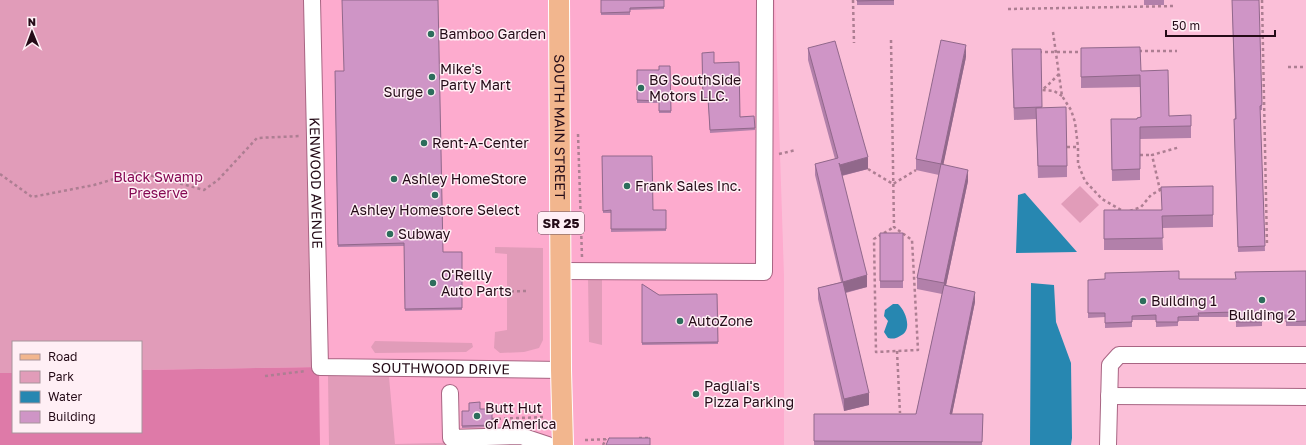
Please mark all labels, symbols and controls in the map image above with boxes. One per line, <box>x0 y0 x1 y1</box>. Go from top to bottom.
north arrow <box>12 12 52 52</box>
scale bar <box>1166 12 1275 38</box>
text: N <box>28 15 36 28</box>
text: 50 m <box>1172 18 1200 33</box>
place label: Bamboo Garden <box>439 25 546 42</box>
marker: Bamboo Garden <box>426 29 436 39</box>
street label: SOUTH MAIN STREET <box>551 54 569 200</box>
place label: Mike's Party Mart <box>440 60 511 93</box>
place label: BG SouthSide Motors LLC. <box>649 71 741 104</box>
marker: Mike's Party Mart <box>427 72 437 82</box>
place label: Surge <box>384 83 423 100</box>
marker: BG SouthSide Motors LLC. <box>636 83 646 93</box>
marker: Surge <box>426 87 436 97</box>
street label: KENWOOD AVENUE <box>307 117 326 249</box>
place label: Rent-A-Center <box>432 134 529 151</box>
marker: Rent-A-Center <box>419 138 429 148</box>
park label: Black Swamp Preserve <box>113 168 203 201</box>
place label: Ashley HomeStore <box>402 170 527 187</box>
marker: Ashley HomeStore <box>389 174 399 184</box>
place label: Frank Sales Inc. <box>635 177 741 194</box>
marker: Frank Sales Inc. <box>622 181 632 191</box>
marker: Ashley Homestore Select <box>430 190 440 200</box>
place label: Ashley Homestore Select <box>350 201 520 218</box>
road number: SR 25 <box>538 212 584 234</box>
place label: Subway <box>398 225 451 242</box>
marker: Subway <box>385 229 395 239</box>
place label: O'Reilly Auto Parts <box>441 266 512 299</box>
marker: O'Reilly Auto Parts <box>428 278 438 288</box>
place label: Building 1 <box>1151 292 1217 309</box>
marker: Building 2 <box>1257 295 1267 305</box>
marker: Building 1 <box>1138 296 1148 306</box>
place label: Building 2 <box>1228 306 1296 323</box>
place label: AutoZone <box>688 312 753 329</box>
marker: AutoZone <box>675 316 685 326</box>
legend <box>12 341 142 433</box>
text: Road <box>48 349 77 364</box>
street label: SOUTHWOOD DRIVE <box>372 359 510 377</box>
text: Park <box>48 369 74 384</box>
place label: Pagliai's Pizza Parking <box>704 377 794 410</box>
text: Water <box>48 389 82 404</box>
marker: Pagliai's Pizza Parking <box>691 389 701 399</box>
place label: Butt Hut of America <box>485 399 557 432</box>
text: Building <box>48 409 96 424</box>
marker: Butt Hut of America <box>472 411 482 421</box>

